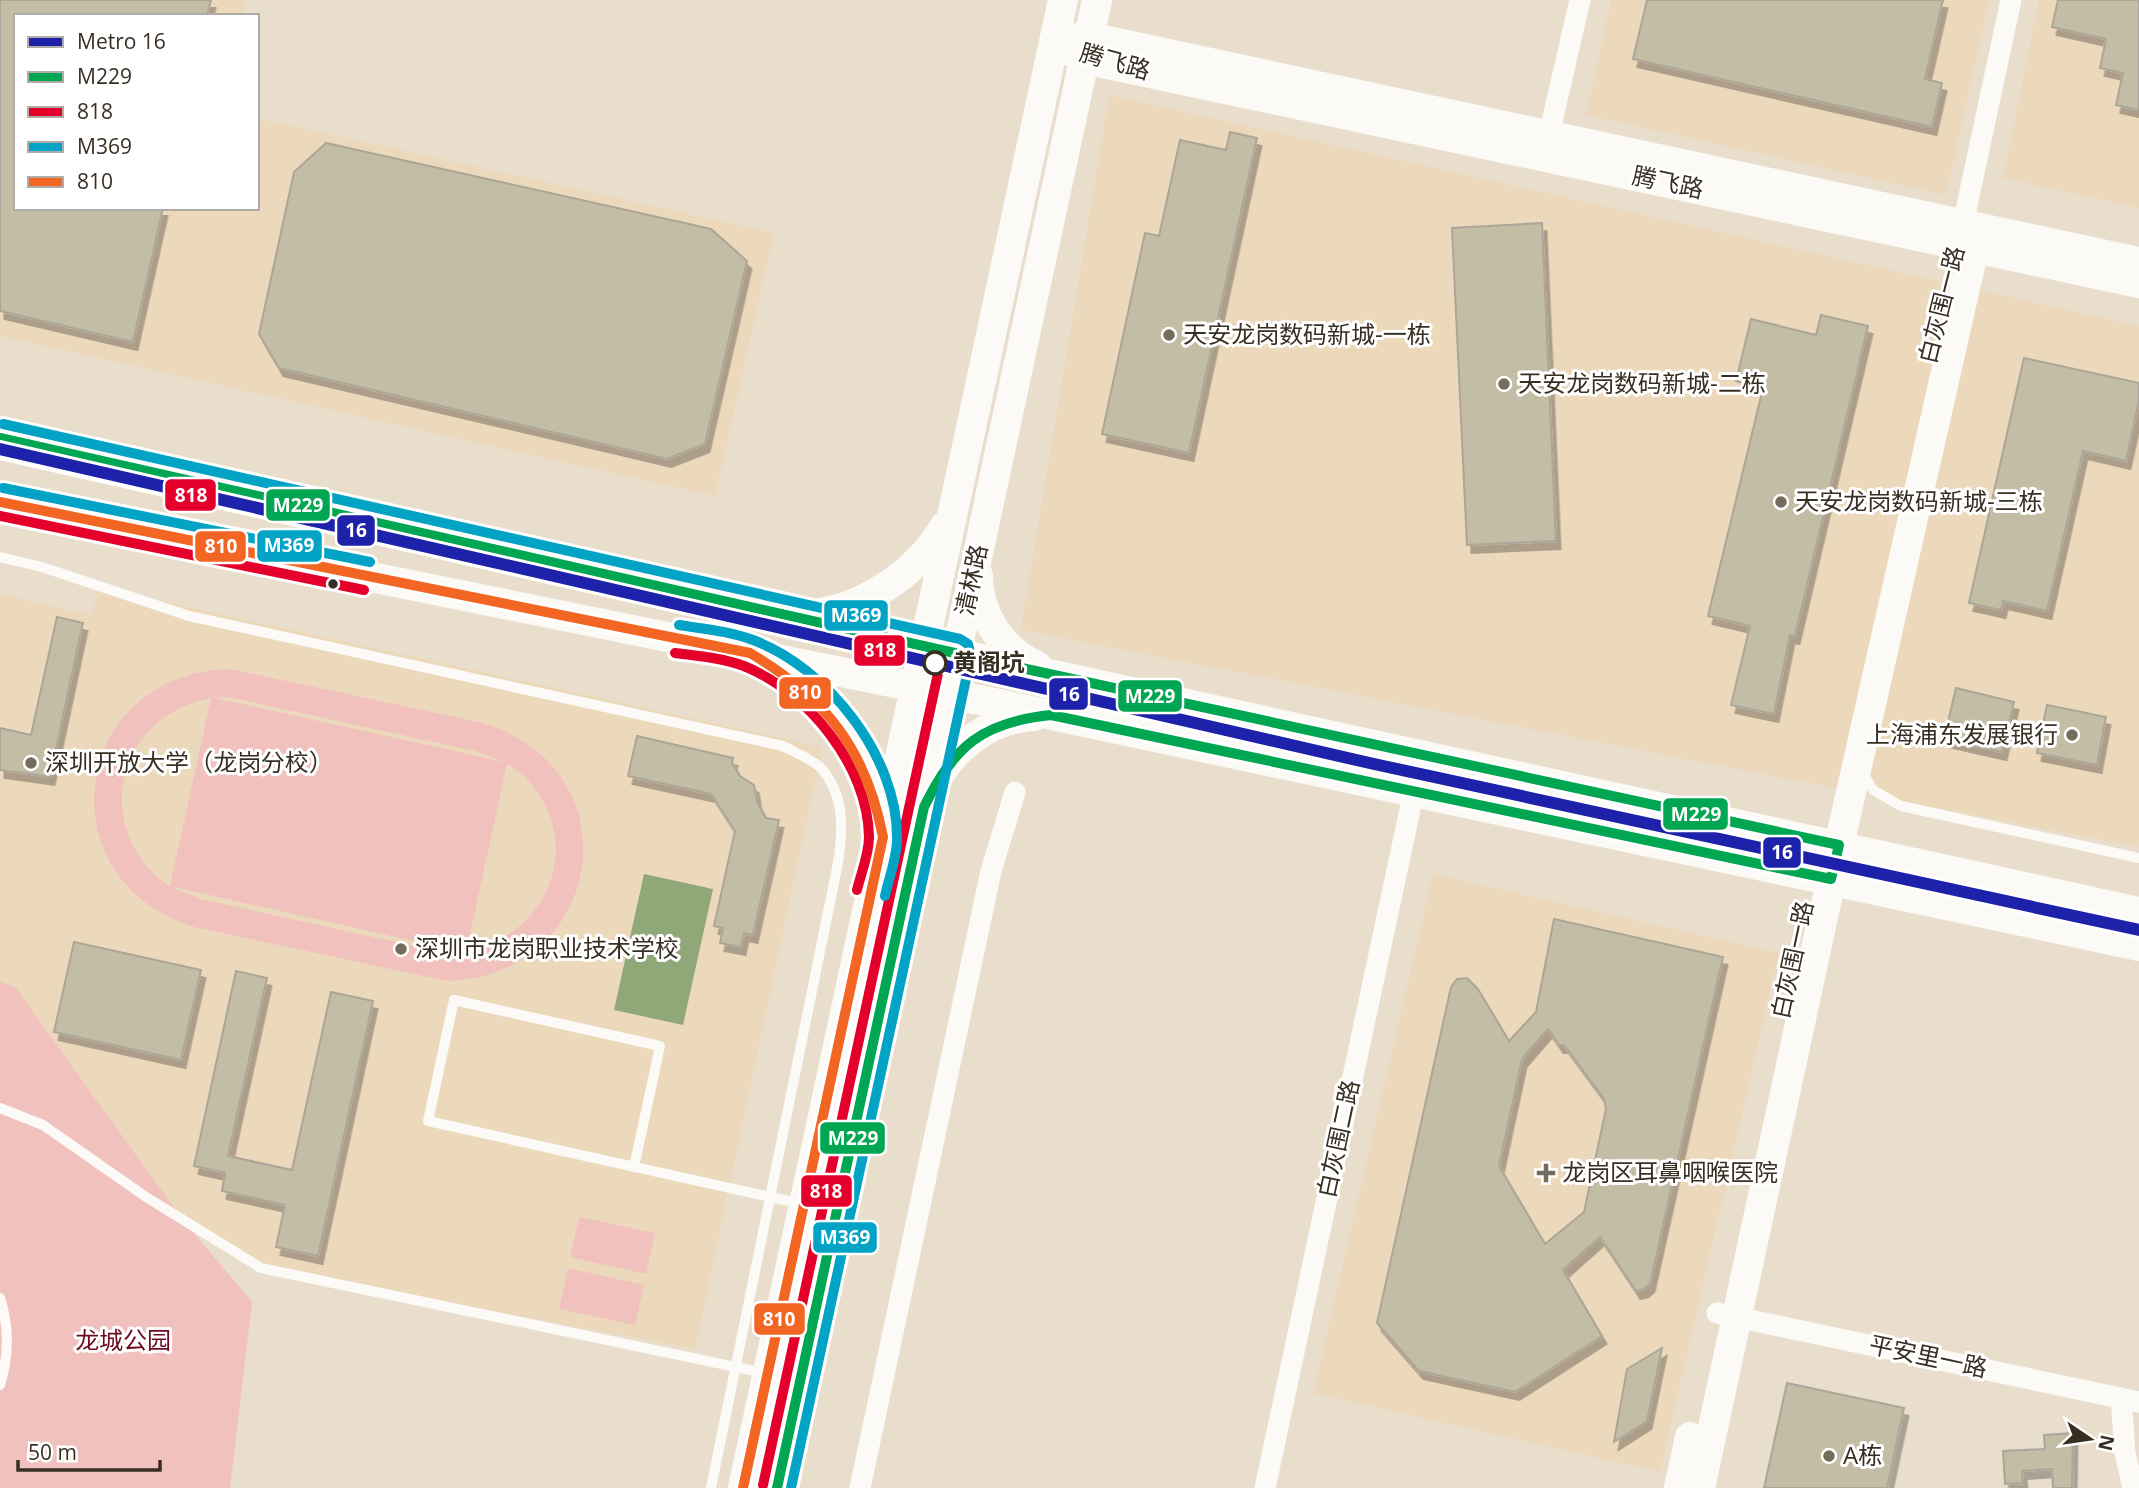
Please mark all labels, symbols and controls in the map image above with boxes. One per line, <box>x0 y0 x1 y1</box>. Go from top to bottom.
legend <box>14 14 259 210</box>
text: Metro 16 <box>77 27 166 55</box>
street label: 腾飞路 <box>1076 35 1155 86</box>
text: M229 <box>77 62 132 90</box>
text: 818 <box>77 97 113 125</box>
text: M369 <box>77 132 132 160</box>
street label: 腾飞路 <box>1630 158 1707 205</box>
text: 810 <box>77 167 113 195</box>
street label: 白灰围一路 <box>1910 242 1971 367</box>
place label: 天安龙岗数码新城-一栋 <box>1183 317 1431 350</box>
marker: 天安龙岗数码新城-一栋 <box>1161 327 1177 343</box>
place label: 天安龙岗数码新城-二栋 <box>1518 366 1766 399</box>
marker: 天安龙岗数码新城-二栋 <box>1496 376 1512 392</box>
line badge: 818 <box>164 478 217 512</box>
text: 818 <box>175 482 207 508</box>
place label: 天安龙岗数码新城-三栋 <box>1795 484 2043 517</box>
line badge: M229 <box>265 488 331 522</box>
text: M229 <box>273 492 323 518</box>
marker: 天安龙岗数码新城-三栋 <box>1773 494 1789 510</box>
line badge: 16 <box>336 514 376 547</box>
text: 16 <box>345 517 367 543</box>
line badge: M369 <box>256 529 323 563</box>
line badge: 810 <box>194 530 247 563</box>
text: M369 <box>264 532 314 558</box>
text: 810 <box>205 533 237 559</box>
street label: 清林路 <box>947 541 994 618</box>
unlabelled marker <box>326 577 340 591</box>
line badge: M369 <box>823 599 889 632</box>
text: M369 <box>831 602 881 628</box>
line badge: 818 <box>853 634 906 667</box>
text: 818 <box>864 637 896 663</box>
place label: 黄阁坑 <box>953 645 1025 678</box>
marker: 黄阁坑 <box>923 651 947 675</box>
line badge: 810 <box>778 676 832 710</box>
line badge: 16 <box>1048 677 1089 711</box>
text: 810 <box>789 679 821 705</box>
line badge: M229 <box>1117 679 1183 713</box>
text: 16 <box>1058 681 1080 707</box>
text: M229 <box>1125 683 1175 709</box>
place label: 上海浦东发展银行 <box>1866 717 2058 750</box>
marker: 上海浦东发展银行 <box>2064 727 2080 743</box>
place label: 深圳开放大学（龙岗分校） <box>45 745 333 778</box>
marker: 深圳开放大学（龙岗分校） <box>23 755 39 771</box>
line badge: M229 <box>1662 797 1729 831</box>
text: M229 <box>1671 801 1721 827</box>
line badge: 16 <box>1762 836 1802 869</box>
text: 16 <box>1771 839 1793 865</box>
street label: 白灰围一路 <box>1763 898 1820 1022</box>
place label: 深圳市龙岗职业技术学校 <box>415 931 679 964</box>
marker: 深圳市龙岗职业技术学校 <box>393 941 409 957</box>
street label: 白灰围二路 <box>1309 1077 1366 1201</box>
line badge: M229 <box>819 1121 886 1155</box>
text: M229 <box>828 1125 878 1151</box>
place label: 龙岗区耳鼻咽喉医院 <box>1562 1155 1778 1188</box>
marker: 龙岗区耳鼻咽喉医院 <box>1536 1163 1556 1183</box>
line badge: 818 <box>800 1174 853 1208</box>
text: 818 <box>810 1178 842 1204</box>
line badge: M369 <box>812 1221 878 1254</box>
text: M369 <box>820 1224 870 1250</box>
line badge: 810 <box>753 1302 806 1336</box>
text: 810 <box>763 1306 795 1332</box>
park label: 龙城公园 <box>75 1323 171 1356</box>
street label: 平安里一路 <box>1866 1327 1990 1384</box>
north arrow <box>2055 1404 2125 1474</box>
scale bar <box>18 1428 159 1472</box>
text: N <box>2092 1432 2121 1453</box>
text: 50 m <box>28 1438 77 1466</box>
place label: A栋 <box>1843 1438 1882 1471</box>
marker: A栋 <box>1821 1448 1837 1464</box>

